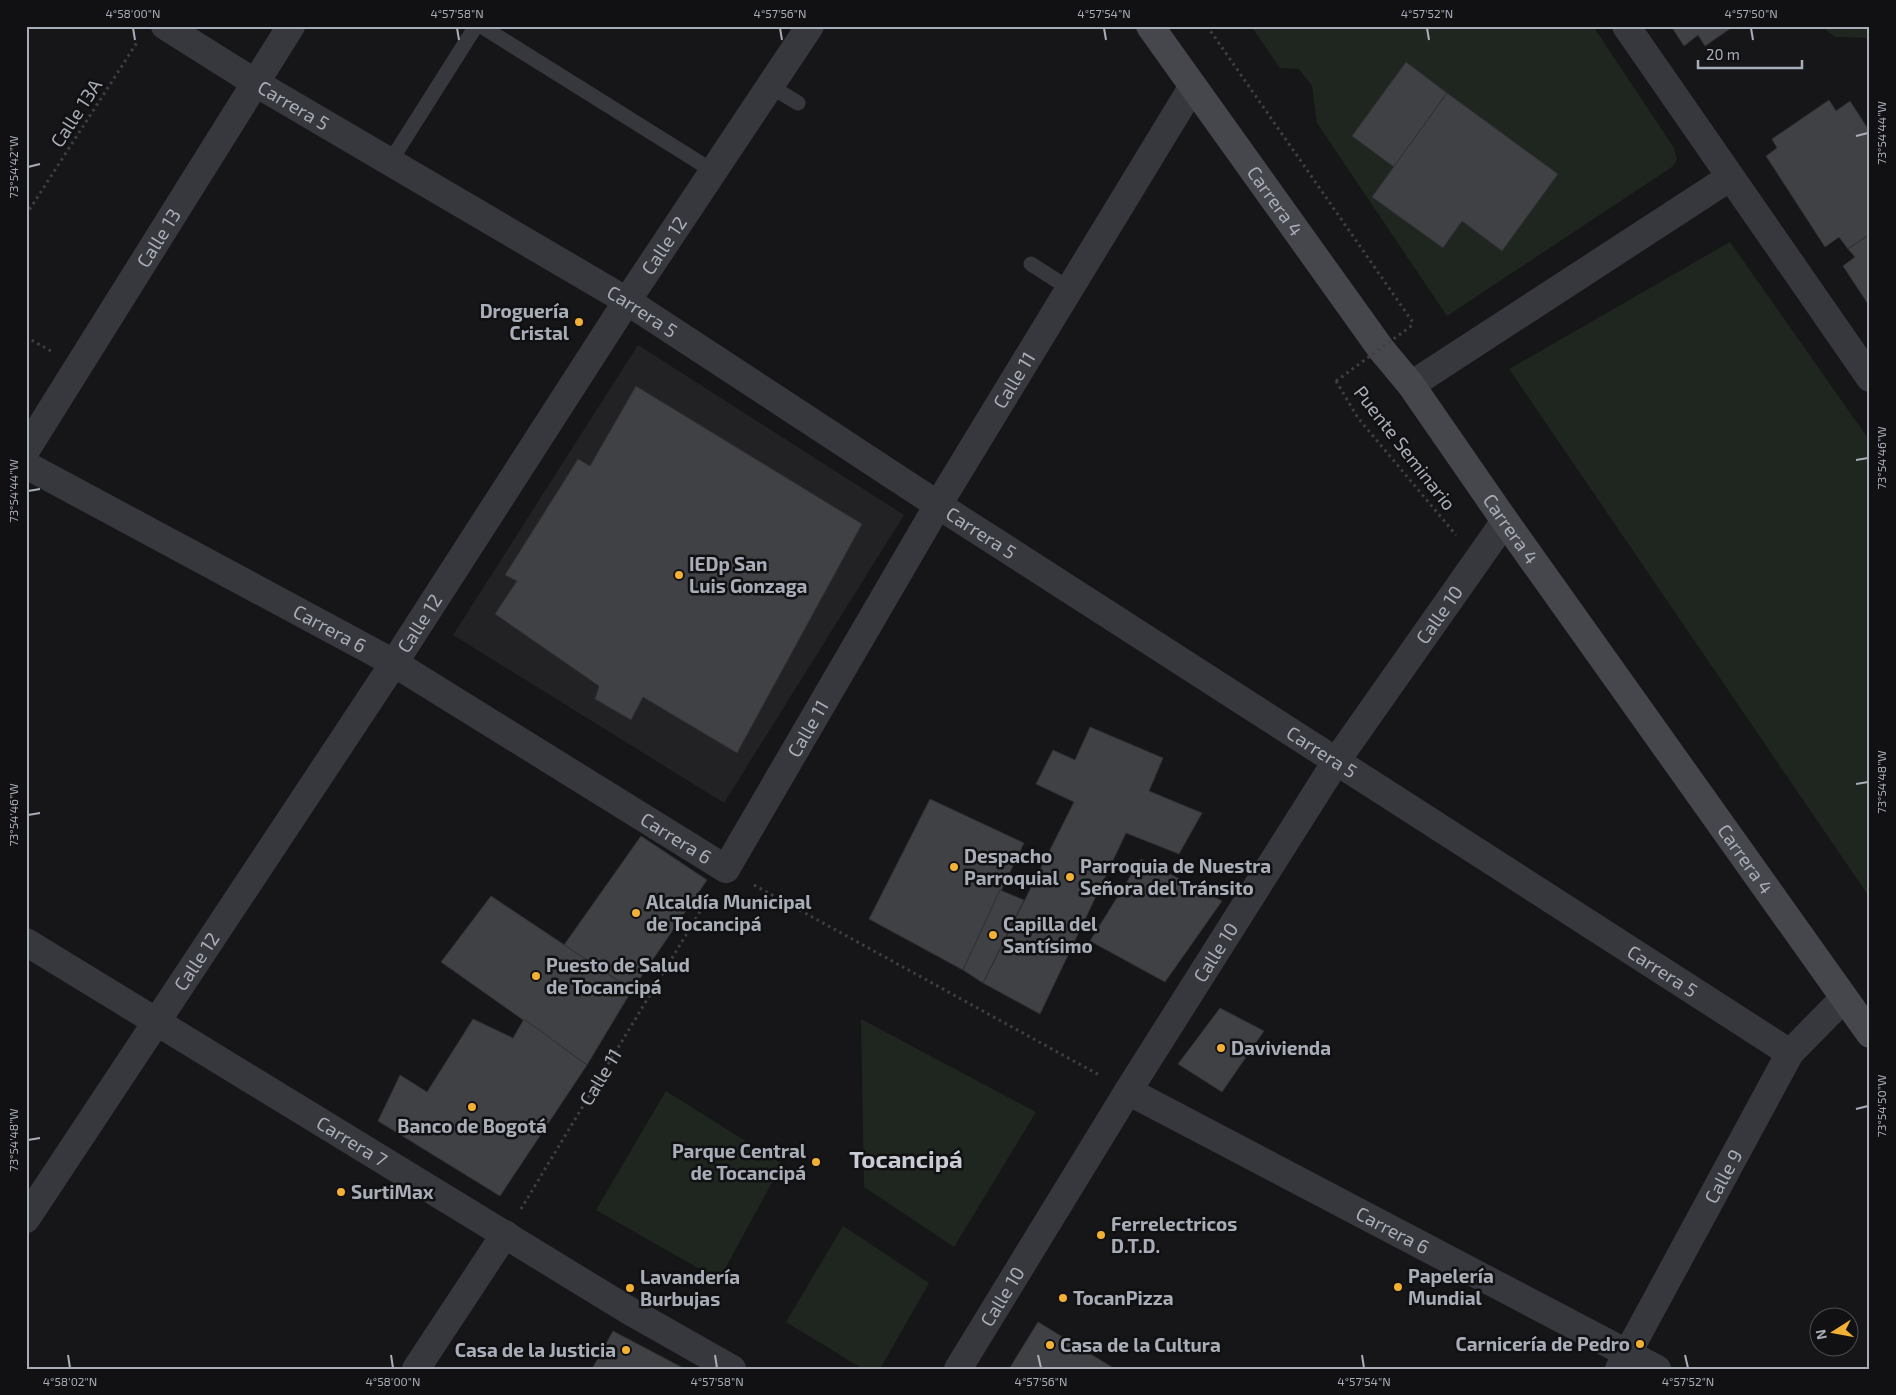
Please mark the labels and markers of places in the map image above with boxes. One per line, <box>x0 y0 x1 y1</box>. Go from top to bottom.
place label: Droguería Cristal <box>480 299 570 344</box>
marker: Droguería Cristal <box>573 316 585 328</box>
place label: IEDp San Luis Gonzaga <box>689 552 807 597</box>
marker: IEDp San Luis Gonzaga <box>673 569 685 581</box>
place label: Despacho Parroquial <box>964 844 1059 889</box>
place label: Parroquia de Nuestra Señora del Tránsito <box>1080 854 1271 899</box>
marker: Despacho Parroquial <box>948 861 960 873</box>
marker: Parroquia de Nuestra Señora del Tránsito <box>1064 871 1076 883</box>
place label: Alcaldía Municipal de Tocancipá <box>646 890 812 935</box>
marker: Alcaldía Municipal de Tocancipá <box>630 907 642 919</box>
place label: Capilla del Santísimo <box>1003 912 1098 957</box>
marker: Capilla del Santísimo <box>987 929 999 941</box>
place label: Puesto de Salud de Tocancipá <box>546 953 690 998</box>
marker: Puesto de Salud de Tocancipá <box>530 970 542 982</box>
place label: Davivienda <box>1231 1036 1331 1059</box>
marker: Davivienda <box>1215 1042 1227 1054</box>
marker: Banco de Bogotá <box>466 1101 478 1113</box>
place label: Banco de Bogotá <box>397 1114 547 1137</box>
place label: Parque Central de Tocancipá <box>672 1139 807 1184</box>
marker: Parque Central de Tocancipá <box>810 1156 822 1168</box>
place label: SurtiMax <box>351 1180 434 1203</box>
marker: SurtiMax <box>335 1186 347 1198</box>
place label: Ferrelectricos D.T.D. <box>1111 1212 1237 1257</box>
marker: Ferrelectricos D.T.D. <box>1095 1229 1107 1241</box>
place label: Papelería Mundial <box>1408 1264 1494 1309</box>
place label: Lavandería Burbujas <box>640 1265 740 1310</box>
marker: Papelería Mundial <box>1392 1281 1404 1293</box>
marker: Lavandería Burbujas <box>624 1282 636 1294</box>
place label: TocanPizza <box>1073 1286 1173 1309</box>
marker: TocanPizza <box>1057 1292 1069 1304</box>
place label: Carnicería de Pedro <box>1456 1332 1630 1355</box>
place label: Casa de la Cultura <box>1060 1333 1221 1356</box>
place label: Casa de la Justicia <box>455 1338 616 1361</box>
marker: Carnicería de Pedro <box>1634 1338 1646 1350</box>
marker: Casa de la Cultura <box>1044 1339 1056 1351</box>
marker: Casa de la Justicia <box>620 1344 632 1356</box>

